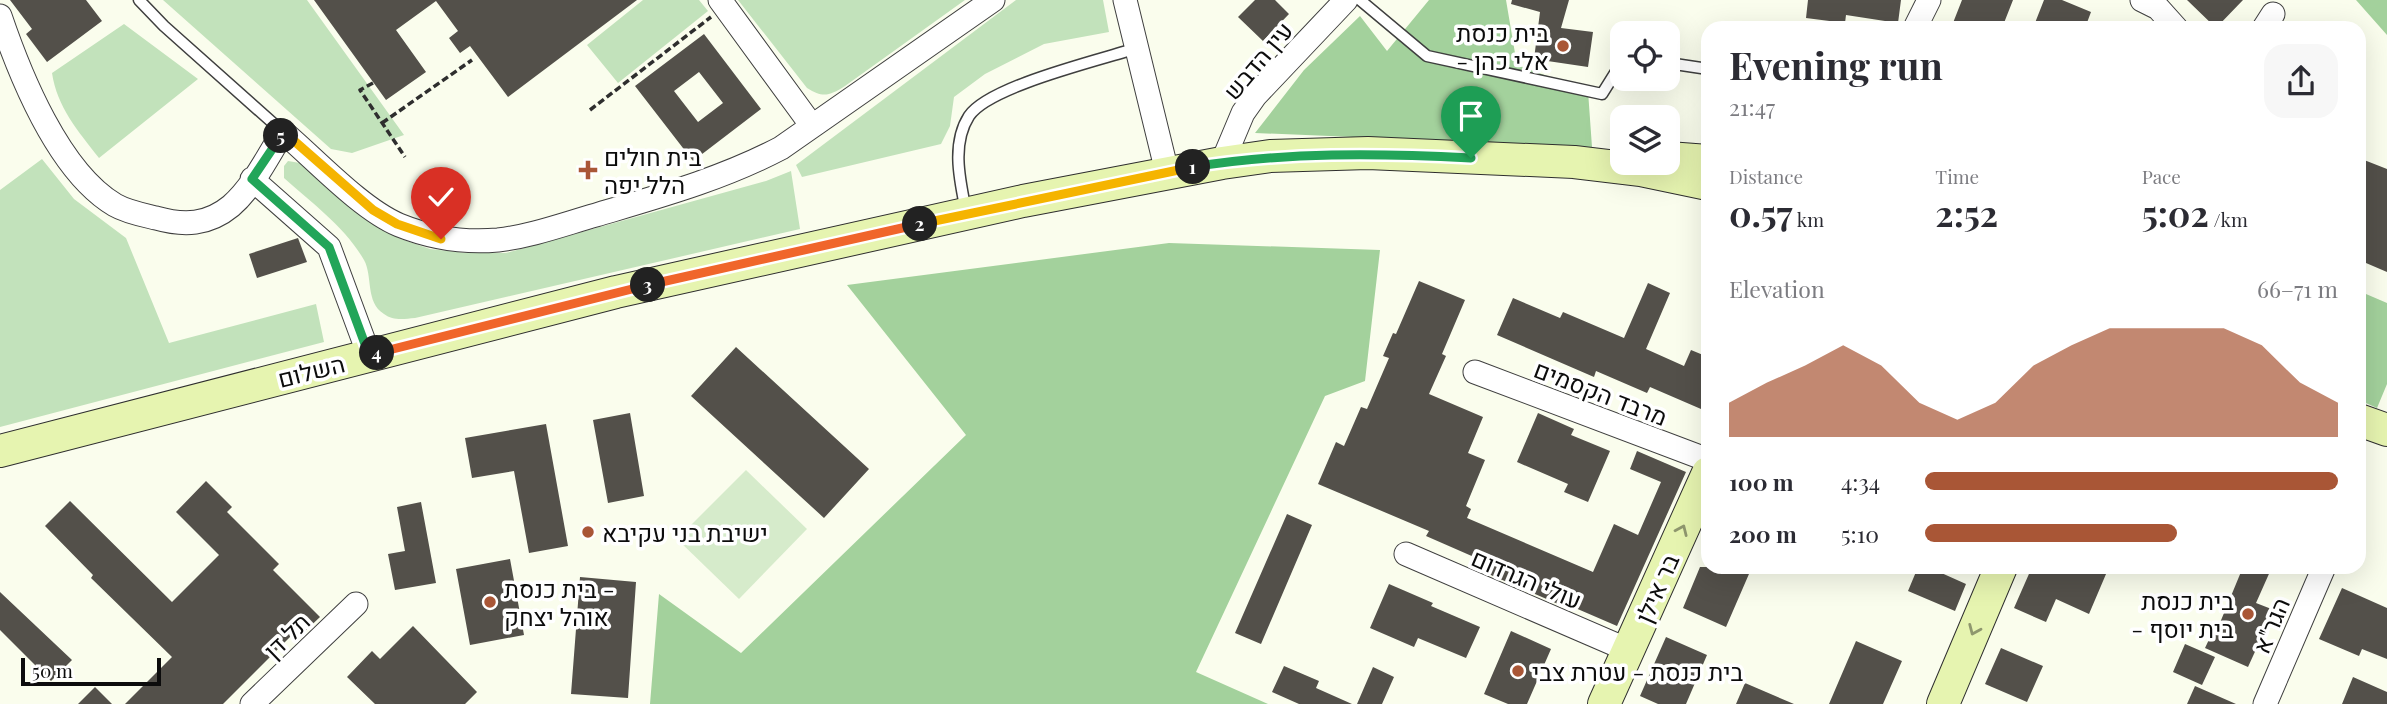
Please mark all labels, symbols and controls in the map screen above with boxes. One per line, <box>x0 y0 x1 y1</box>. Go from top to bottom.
street label: עין הדבש <box>1215 14 1299 106</box>
place label: בית כנסת - אלי כהן <box>1456 16 1549 76</box>
map controls <box>1610 21 1680 175</box>
button: locate <box>1610 21 1680 91</box>
marker: בית כנסת - אלי כהן <box>1555 38 1571 54</box>
text: Evening run <box>1729 39 1943 90</box>
button: share <box>2264 44 2338 118</box>
pin <box>1441 86 1501 158</box>
text: 21:47 <box>1729 91 1775 122</box>
icon: arrive <box>1452 97 1490 135</box>
button: layers <box>1610 105 1680 175</box>
pin: 5 <box>264 118 298 154</box>
text: 5 <box>276 122 285 148</box>
place label: בית חולים הלל יפה <box>604 140 702 200</box>
pin: 1 <box>1176 150 1210 184</box>
text: 1 <box>1189 153 1196 179</box>
marker: בית חולים הלל יפה <box>578 160 598 180</box>
text: Distance <box>1729 163 1803 189</box>
text: Time <box>1935 163 1979 189</box>
text: Pace <box>2142 163 2181 189</box>
pin <box>411 167 471 239</box>
icon: check <box>422 178 460 216</box>
text: 0.57 <box>1729 189 1793 236</box>
text: 2:52 <box>1935 189 1998 236</box>
text: 5:02 <box>2142 189 2209 236</box>
pin: 2 <box>902 206 937 242</box>
text: km <box>1793 206 1824 232</box>
text: /km <box>2209 206 2248 232</box>
text: 2 <box>915 210 924 236</box>
pin: 3 <box>630 268 666 302</box>
text: 3 <box>643 271 652 297</box>
text: Elevation <box>1729 273 1825 304</box>
text: 66–71 m <box>2257 273 2338 304</box>
pin: 4 <box>360 336 394 370</box>
text: 4 <box>371 339 382 365</box>
street label: השלום <box>274 346 348 394</box>
street label: מרבד הקסמים <box>1530 352 1672 432</box>
text: 100 m <box>1729 466 1794 497</box>
text: 4:34 <box>1841 466 1880 497</box>
place label: ישיבת בני עקיבא <box>602 516 768 548</box>
text: 200 m <box>1729 518 1797 549</box>
text: 5:10 <box>1841 518 1879 549</box>
marker: ישיבת בני עקיבא <box>580 524 596 540</box>
one-way arrow <box>1674 525 1688 537</box>
street label: עולי הגרדום <box>1467 541 1587 615</box>
street label: בר אילן <box>1627 548 1685 628</box>
place label: בית כנסת - אוהל יצחק <box>504 572 615 632</box>
place label: בית כנסת - בית יוסף <box>2131 584 2234 644</box>
street label: הגר"א <box>2244 592 2296 658</box>
marker: בית כנסת - אוהל יצחק <box>482 594 498 610</box>
street label: תל דן <box>256 605 316 665</box>
marker: בית כנסת - בית יוסף <box>2240 606 2256 622</box>
one-way arrow <box>1969 623 1983 635</box>
scale bar <box>21 655 161 687</box>
place label: בית כנסת - עטרת צבי <box>1532 655 1743 687</box>
text: 50 m <box>32 657 73 683</box>
marker: בית כנסת - עטרת צבי <box>1510 663 1526 679</box>

